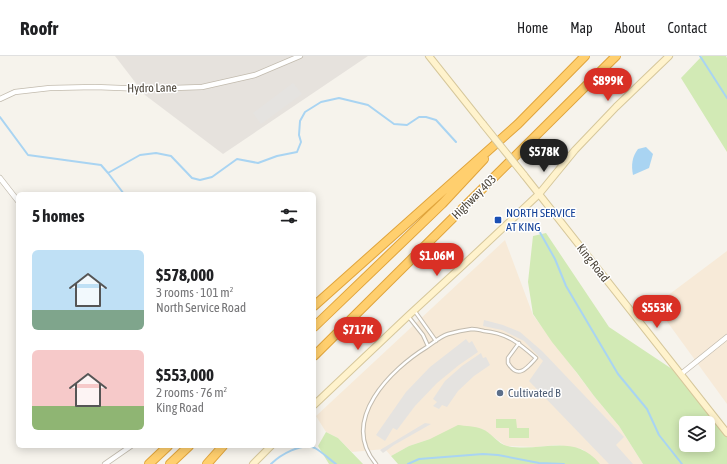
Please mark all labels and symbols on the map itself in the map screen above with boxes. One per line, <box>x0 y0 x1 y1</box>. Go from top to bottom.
pin: $899K <box>580 68 636 102</box>
street label: Hydro Lane <box>127 81 177 95</box>
pin: $578K <box>516 139 572 173</box>
street label: Highway 403 <box>449 172 499 222</box>
place label: NORTH SERVICE AT KING <box>506 206 575 234</box>
marker: NORTH SERVICE AT KING <box>493 215 503 225</box>
street label: King Road <box>574 241 612 285</box>
pin: $1.06M <box>404 243 470 277</box>
pin: $553K <box>629 295 685 329</box>
pin: $717K <box>330 317 386 351</box>
place label: Cultivated B <box>508 386 561 400</box>
marker: Cultivated B <box>495 388 505 398</box>

